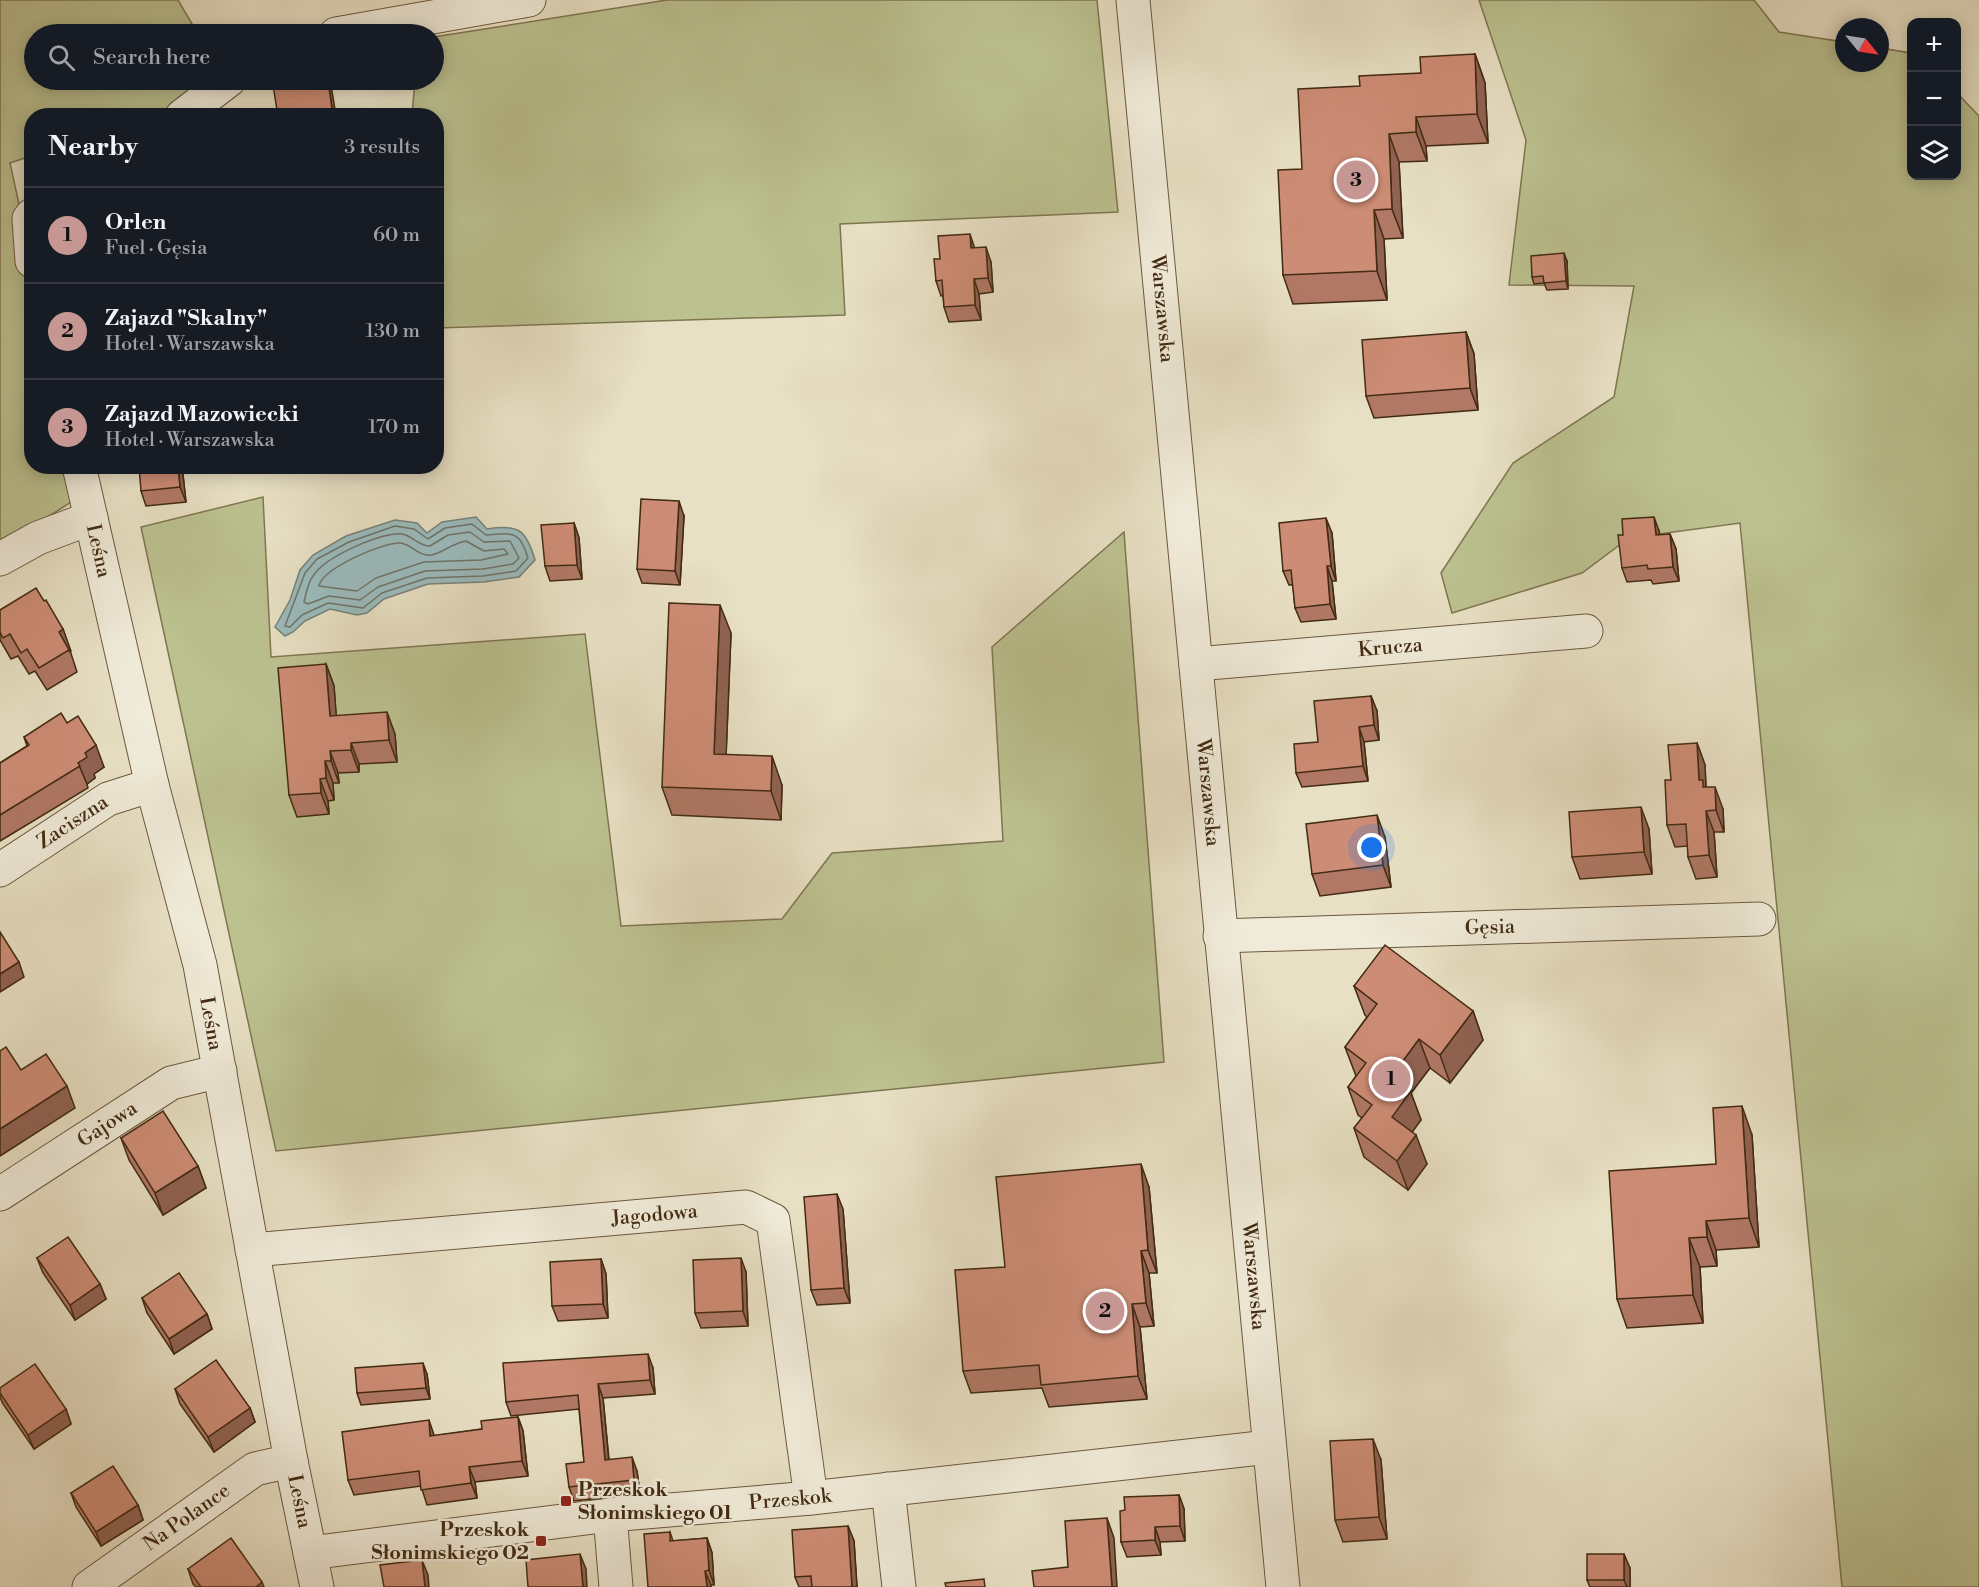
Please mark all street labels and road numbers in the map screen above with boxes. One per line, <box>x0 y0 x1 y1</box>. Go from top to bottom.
street label: Warszawska <box>1145 253 1180 364</box>
street label: Leśna <box>80 522 117 581</box>
street label: Krucza <box>1357 632 1425 663</box>
street label: Warszawska <box>1190 736 1226 848</box>
street label: Zaciszna <box>32 789 114 855</box>
street label: Gęsia <box>1464 914 1516 941</box>
street label: Leśna <box>194 995 228 1053</box>
street label: Gajowa <box>73 1095 143 1153</box>
street label: Jagodowa <box>609 1199 700 1231</box>
street label: Warszawska <box>1236 1220 1271 1332</box>
street label: Leśna <box>282 1472 317 1531</box>
street label: Na Polance <box>139 1478 235 1557</box>
street label: Przeskok <box>748 1483 834 1516</box>

